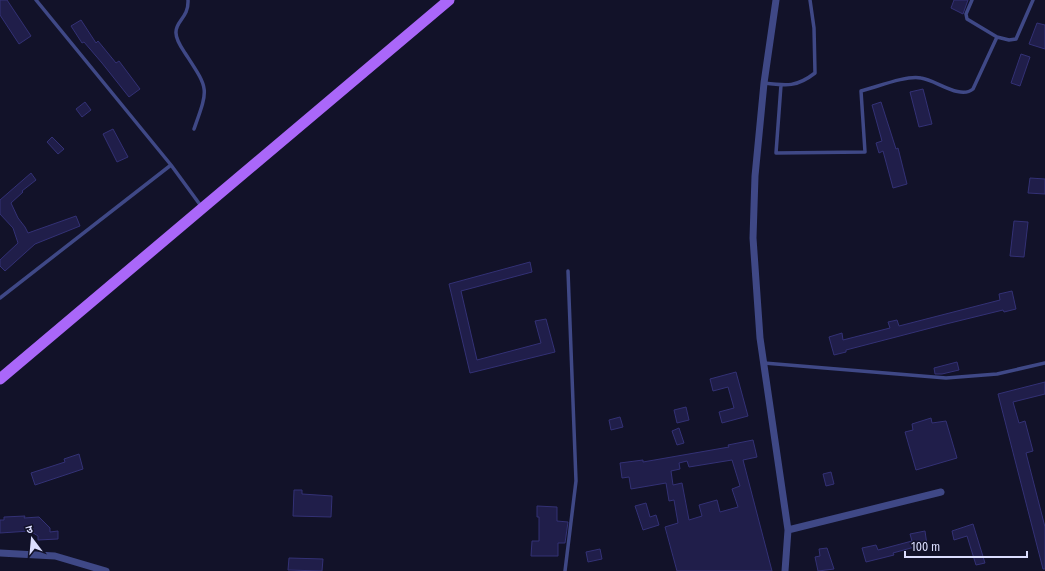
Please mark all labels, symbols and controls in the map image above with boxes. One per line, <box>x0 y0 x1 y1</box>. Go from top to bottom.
north arrow <box>12 519 52 559</box>
text: उ <box>24 523 35 537</box>
scale bar <box>905 533 1027 559</box>
text: 100 m <box>911 540 940 554</box>

